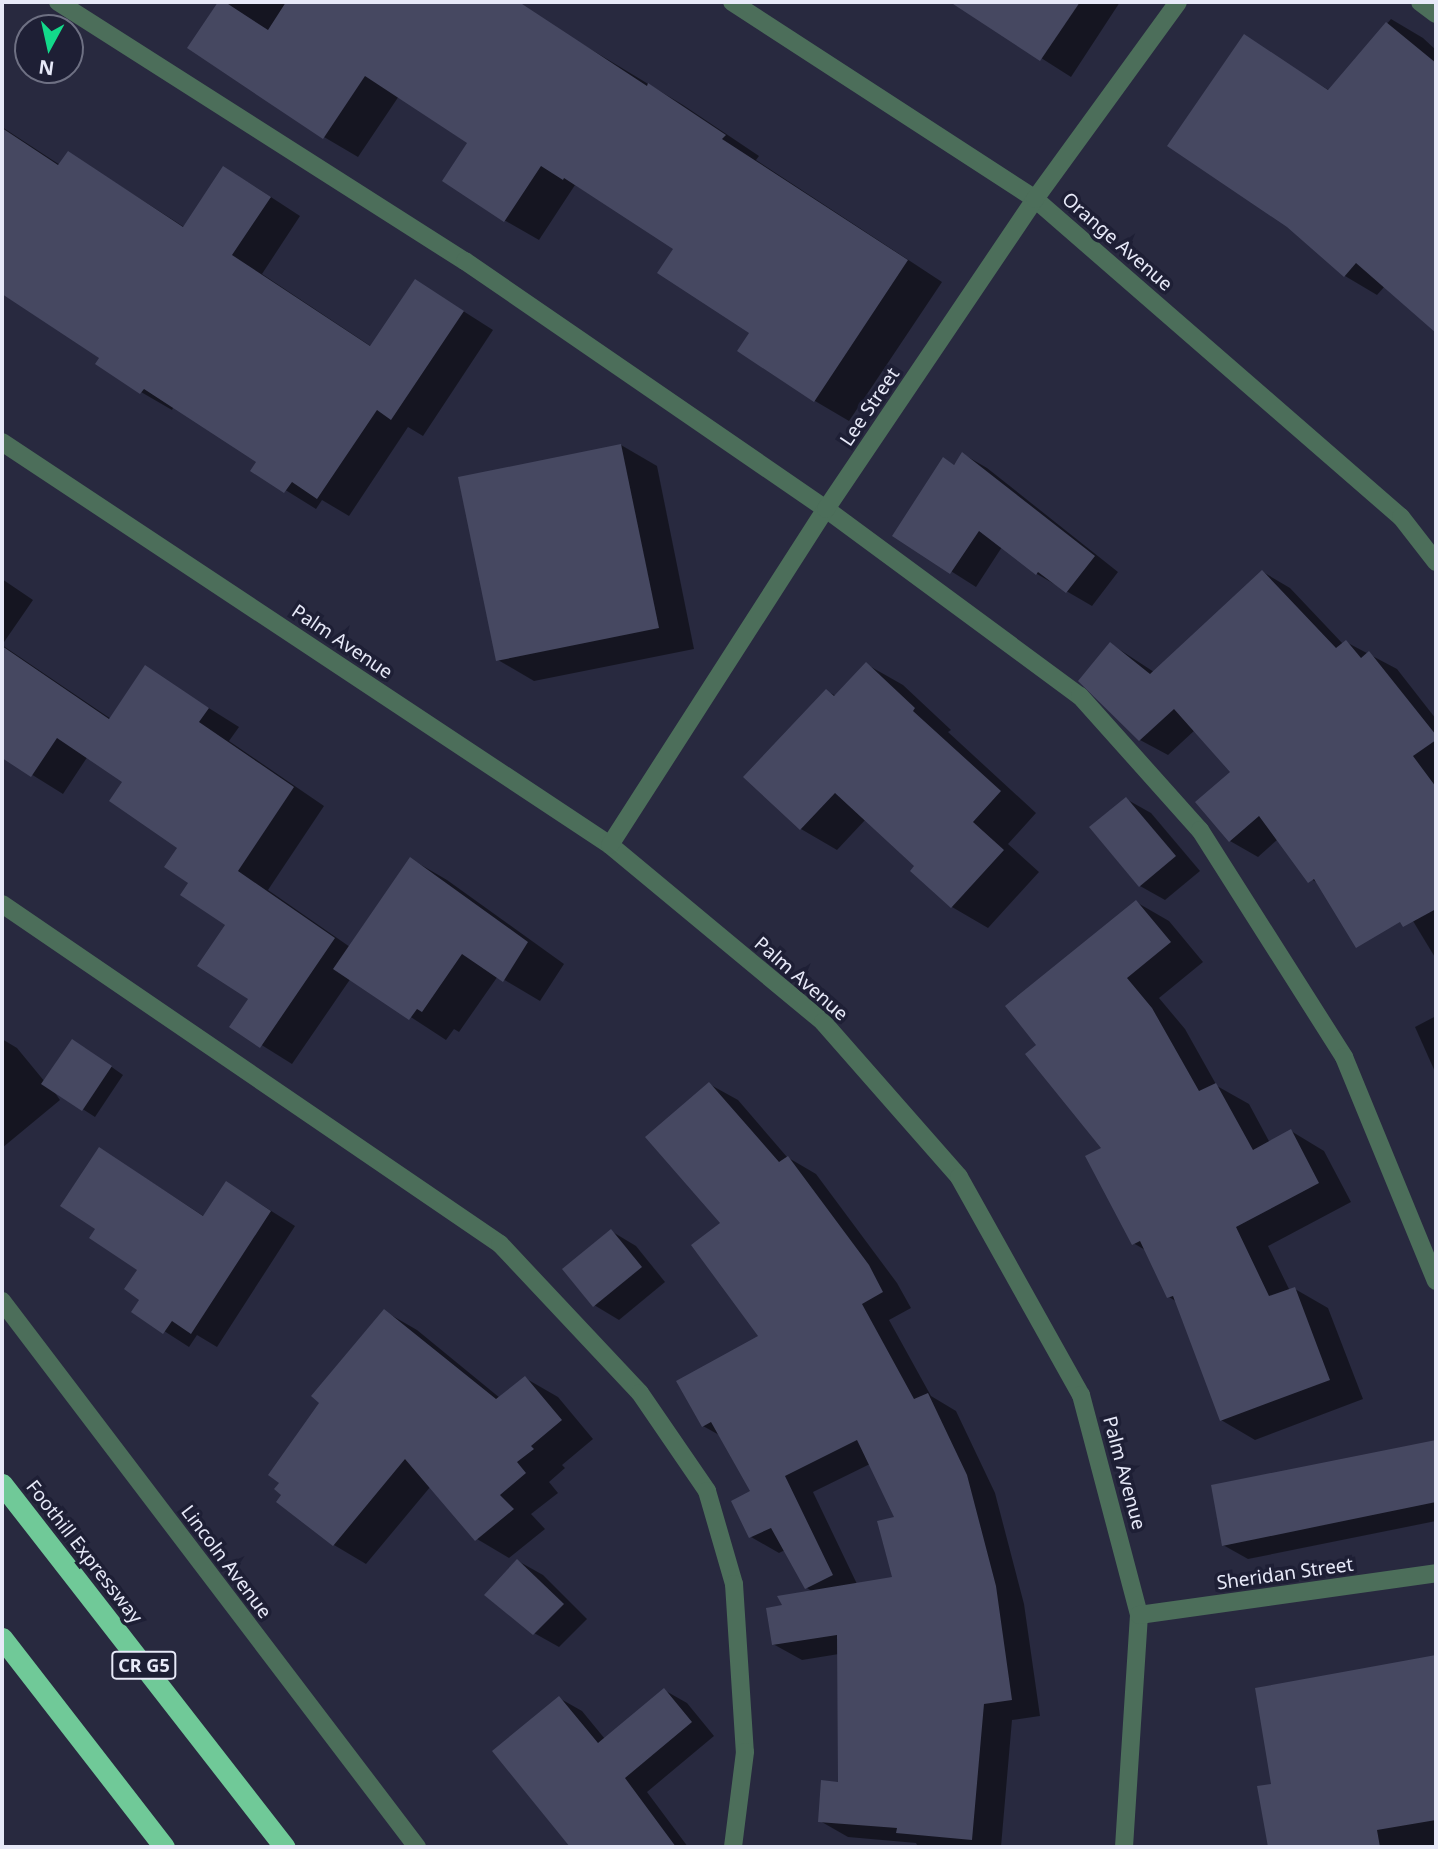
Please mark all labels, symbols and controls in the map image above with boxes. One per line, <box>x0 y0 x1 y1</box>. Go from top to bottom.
north arrow <box>14 14 84 84</box>
text: N <box>37 54 56 82</box>
street label: Orange Avenue <box>1057 188 1177 296</box>
street label: Lee Street <box>836 364 904 450</box>
street label: Palm Avenue <box>287 600 397 684</box>
street label: Palm Avenue <box>750 932 852 1026</box>
street label: Palm Avenue <box>1098 1414 1150 1532</box>
street label: Foothill Expressway <box>21 1476 147 1628</box>
street label: Lincoln Avenue <box>176 1501 276 1623</box>
street label: Sheridan Street <box>1215 1553 1355 1595</box>
road number: CR G5 <box>111 1650 177 1680</box>

